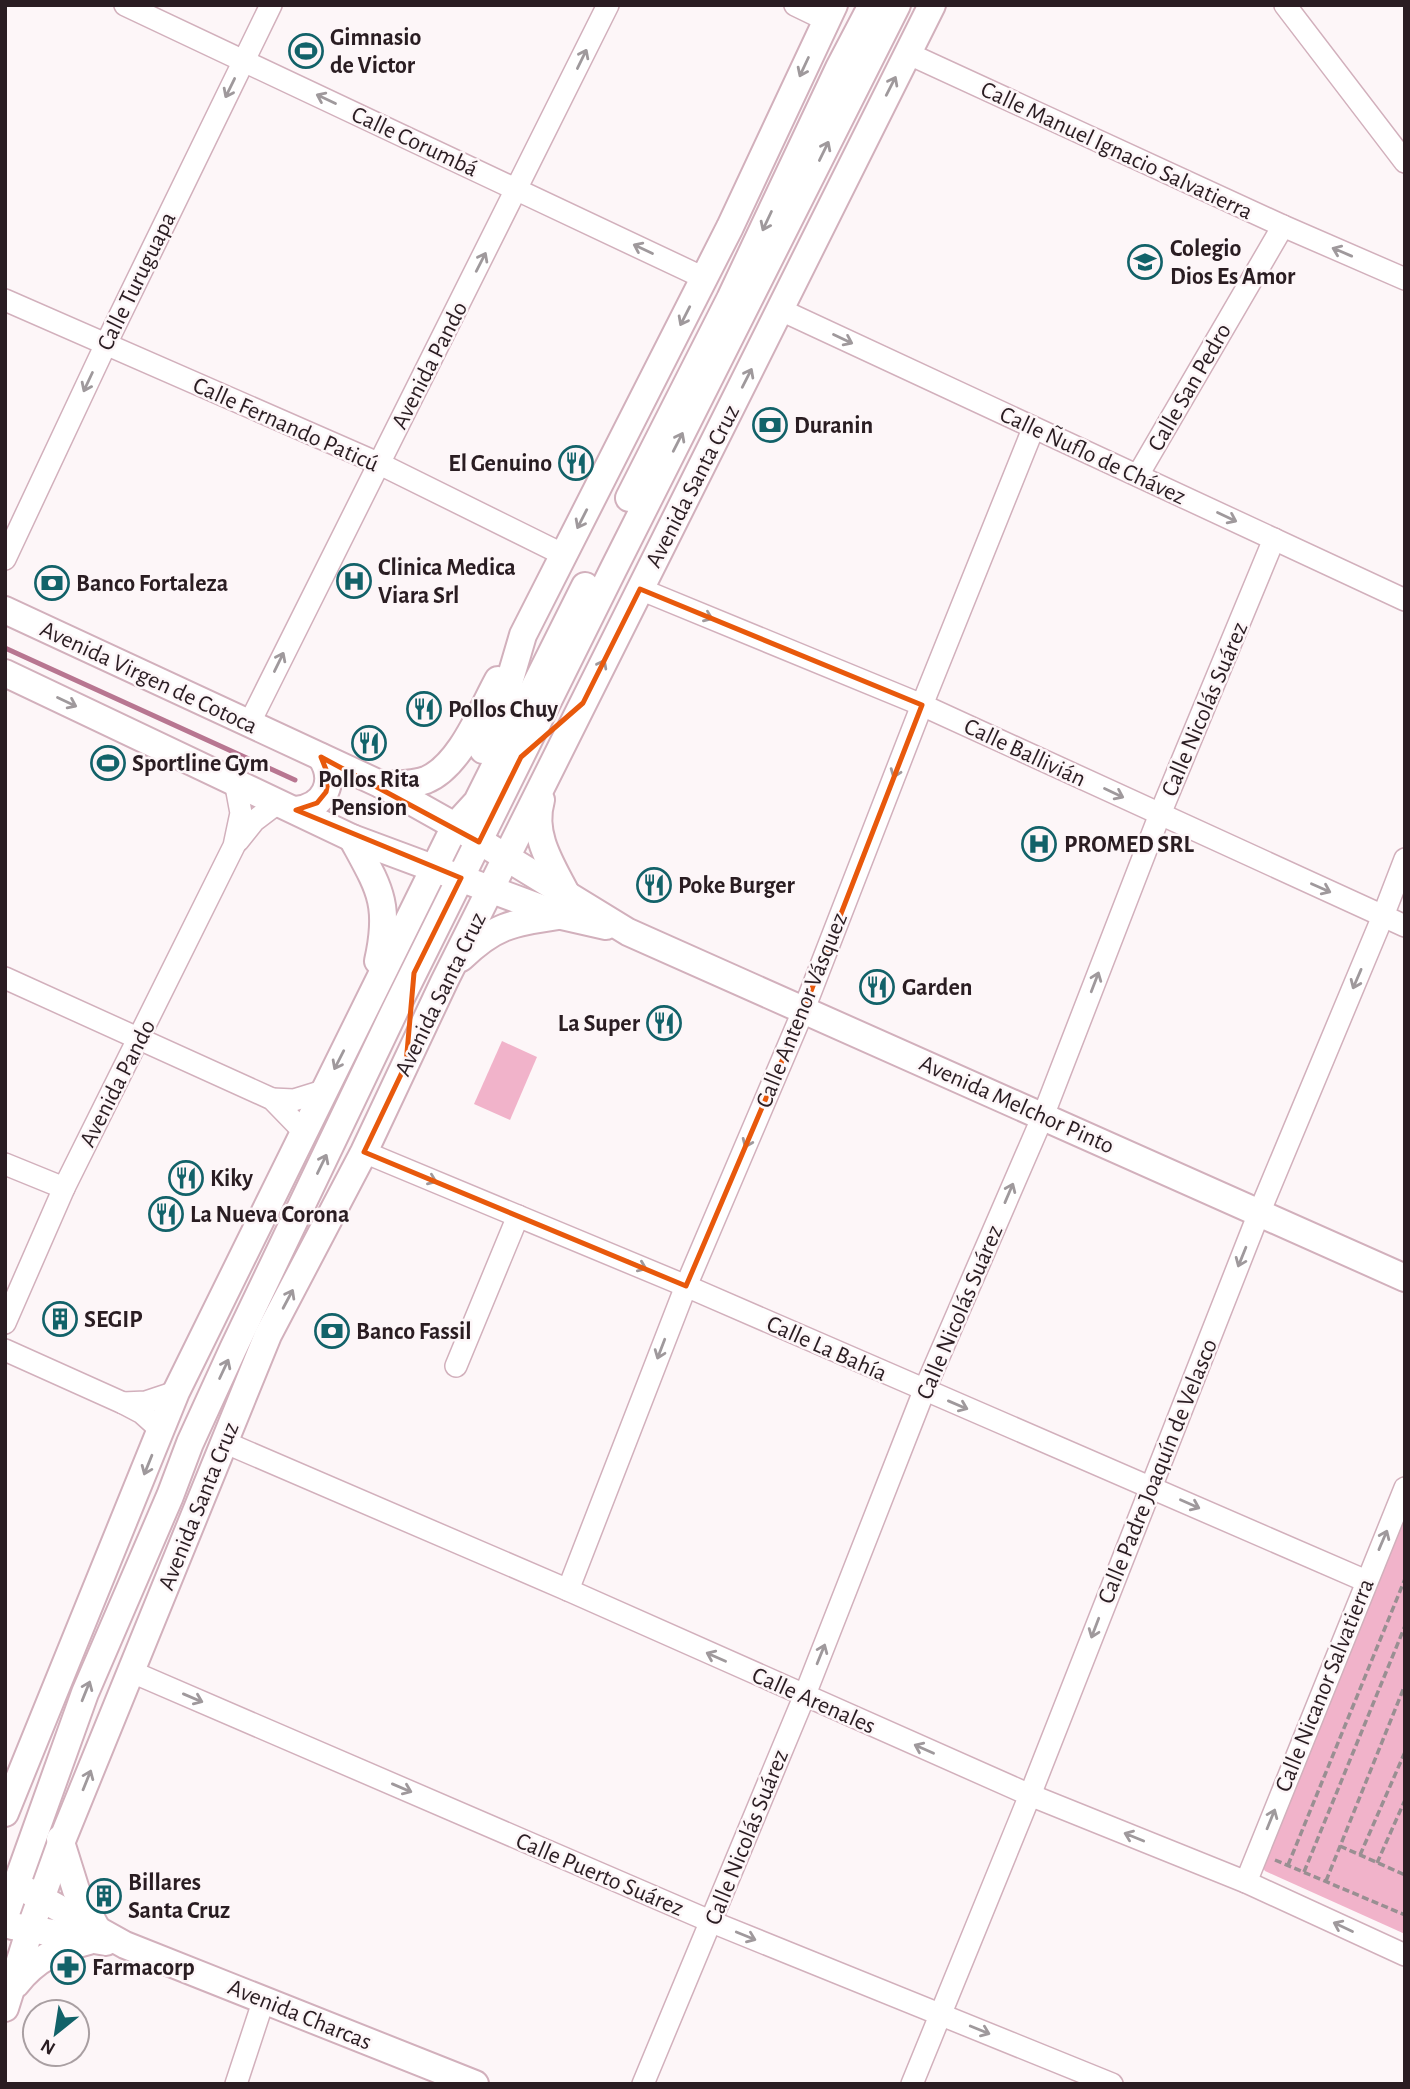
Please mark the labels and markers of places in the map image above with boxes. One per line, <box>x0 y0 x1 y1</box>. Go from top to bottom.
place label: Gimnasio de Victor <box>330 26 422 78</box>
sports icon: Gimnasio de Victor <box>287 32 325 70</box>
place label: Colegio Dios Es Amor <box>1170 237 1296 289</box>
school or university icon: Colegio Dios Es Amor <box>1126 243 1164 281</box>
bank icon: Duranin <box>751 406 789 444</box>
place label: Duranin <box>794 414 873 438</box>
restaurant icon: El Genuino <box>557 444 595 482</box>
place label: El Genuino <box>448 452 552 476</box>
place label: Clinica Medica Viara Srl <box>378 556 516 608</box>
hospital icon: Clinica Medica Viara Srl <box>335 562 373 600</box>
bank icon: Banco Fortaleza <box>33 564 71 602</box>
place label: Banco Fortaleza <box>76 572 228 596</box>
restaurant icon: Pollos Chuy <box>405 690 443 728</box>
place label: Pollos Chuy <box>448 698 558 722</box>
restaurant icon: Pollos Rita Pension <box>350 724 388 762</box>
sports icon: Sportline Gym <box>89 744 127 782</box>
place label: Sportline Gym <box>132 752 269 776</box>
place label: Pollos Rita Pension <box>318 768 420 820</box>
hospital icon: PROMED SRL <box>1020 825 1058 863</box>
place label: PROMED SRL <box>1064 833 1194 857</box>
restaurant icon: Poke Burger <box>635 866 673 904</box>
place label: Poke Burger <box>678 874 796 898</box>
restaurant icon: Garden <box>858 968 896 1006</box>
place label: Garden <box>902 976 973 1000</box>
restaurant icon: La Super <box>645 1004 683 1042</box>
place label: La Super <box>558 1012 641 1036</box>
restaurant icon: Kiky <box>167 1159 205 1197</box>
place label: Kiky <box>210 1167 253 1191</box>
restaurant icon: La Nueva Corona <box>147 1195 185 1233</box>
place label: La Nueva Corona <box>190 1203 349 1227</box>
building icon: SEGIP <box>41 1300 79 1338</box>
place label: SEGIP <box>84 1308 143 1332</box>
bank icon: Banco Fassil <box>313 1312 351 1350</box>
place label: Banco Fassil <box>356 1320 472 1344</box>
place label: Billares Santa Cruz <box>128 1871 230 1923</box>
building icon: Billares Santa Cruz <box>85 1877 123 1915</box>
pharmacy icon: Farmacorp <box>49 1948 87 1986</box>
place label: Farmacorp <box>92 1956 195 1980</box>

